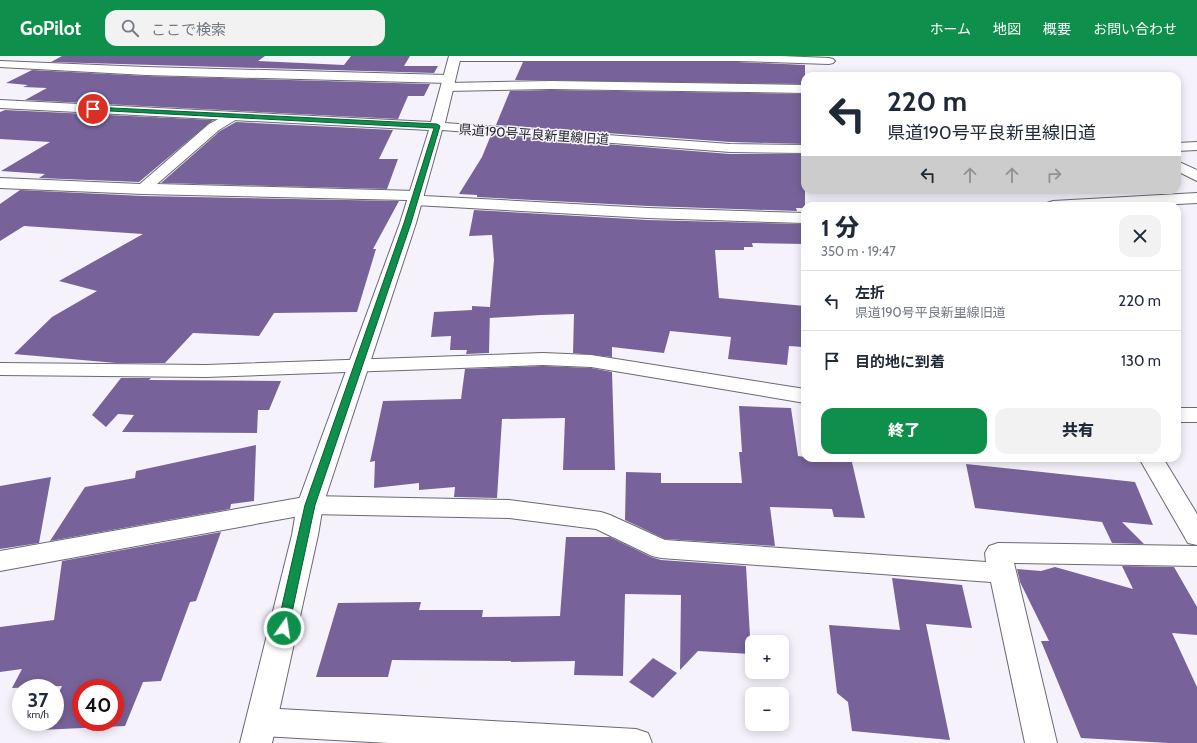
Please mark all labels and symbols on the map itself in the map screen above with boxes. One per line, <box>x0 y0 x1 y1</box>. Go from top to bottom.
pin <box>76 92 110 126</box>
street label: 県道190号平良新里線旧道 <box>458 121 610 147</box>
position arrow <box>263 607 305 649</box>
speed limit sign: 40 <box>72 679 124 731</box>

